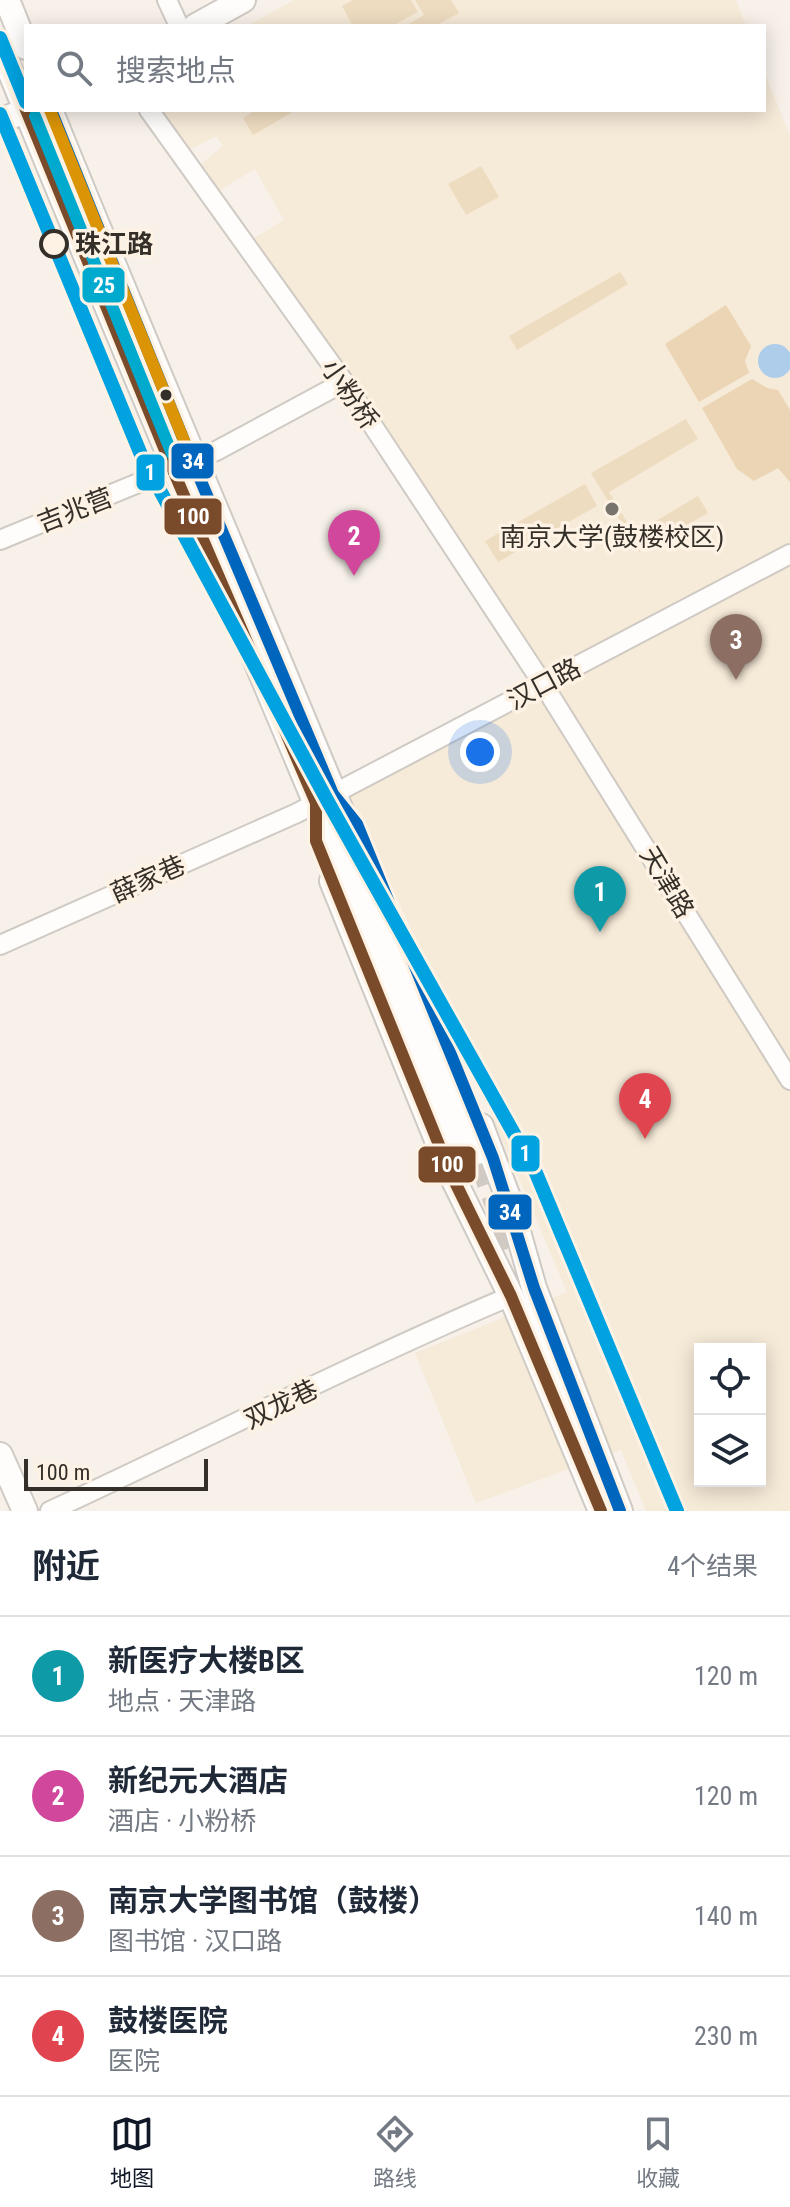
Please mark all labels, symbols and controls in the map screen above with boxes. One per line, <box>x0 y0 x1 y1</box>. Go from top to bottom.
search box <box>24 24 766 112</box>
icon: search <box>52 46 96 90</box>
text: 搜索地点 <box>116 53 236 88</box>
place label: 珠江路 <box>75 229 153 259</box>
marker: 珠江路 <box>40 230 68 258</box>
line badge: 25 <box>81 266 126 304</box>
text: 25 <box>93 273 115 298</box>
street label: 小粉桥 <box>315 353 385 435</box>
unlabelled marker <box>158 387 174 403</box>
line badge: 34 <box>170 442 215 480</box>
text: 34 <box>182 449 204 474</box>
line badge: 1 <box>135 453 166 492</box>
text: 1 <box>144 460 156 485</box>
street label: 吉兆营 <box>33 482 117 538</box>
line badge: 100 <box>163 497 223 536</box>
marker: 南京大学(鼓楼校区) <box>603 500 621 518</box>
text: 100 <box>176 504 210 529</box>
pin: 2 <box>328 510 380 576</box>
place label: 南京大学(鼓楼校区) <box>500 522 724 552</box>
pin: 3 <box>710 614 762 680</box>
street label: 汉口路 <box>503 652 585 716</box>
your location <box>460 732 500 772</box>
street label: 天津路 <box>634 841 700 923</box>
street label: 薛家巷 <box>106 849 190 909</box>
pin: 1 <box>574 866 626 932</box>
pin: 4 <box>619 1073 671 1139</box>
line badge: 1 <box>510 1134 541 1173</box>
text: 1 <box>519 1141 531 1166</box>
line badge: 100 <box>417 1145 477 1184</box>
text: 100 <box>430 1152 464 1177</box>
line badge: 34 <box>487 1193 533 1231</box>
text: 34 <box>499 1200 521 1225</box>
map controls <box>694 1343 766 1487</box>
button: locate <box>694 1343 766 1415</box>
street label: 双龙巷 <box>239 1373 323 1435</box>
button: layers <box>694 1415 766 1487</box>
scale bar <box>24 1455 208 1491</box>
text: 100 m <box>36 1460 90 1485</box>
text: 附近 <box>32 1546 100 1586</box>
text: 4个结果 <box>667 1551 758 1581</box>
text: 新医疗大楼B区 <box>108 1643 305 1678</box>
text: 1 <box>51 1661 65 1691</box>
text: 120 m <box>694 1661 758 1691</box>
text: 地点 · 天津路 <box>108 1686 256 1716</box>
text: 新纪元大酒店 <box>108 1763 288 1798</box>
text: 2 <box>51 1781 65 1811</box>
text: 120 m <box>694 1781 758 1811</box>
text: 酒店 · 小粉桥 <box>108 1806 256 1836</box>
text: 南京大学图书馆（鼓楼） <box>108 1883 438 1918</box>
text: 3 <box>51 1901 65 1931</box>
text: 140 m <box>694 1901 758 1931</box>
text: 图书馆 · 汉口路 <box>108 1926 282 1956</box>
text: 鼓楼医院 <box>108 2003 228 2038</box>
text: 4 <box>51 2021 65 2051</box>
text: 230 m <box>694 2021 758 2051</box>
text: 医院 <box>108 2046 160 2076</box>
tab: 地图 <box>110 2112 154 2192</box>
tab: 路线 <box>373 2112 417 2192</box>
tab: 收藏 <box>636 2112 680 2192</box>

